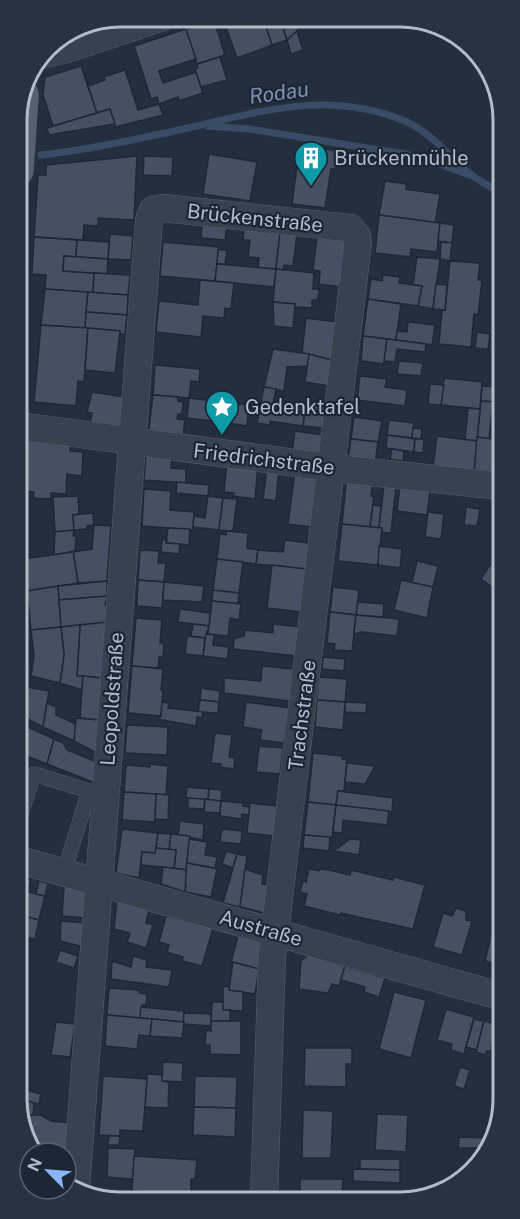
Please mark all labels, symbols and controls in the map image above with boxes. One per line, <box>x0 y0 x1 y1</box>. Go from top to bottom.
water label: Rodau <box>248 76 310 109</box>
building icon: Brückenmühle <box>293 140 329 187</box>
place label: Brückenmühle <box>334 146 469 170</box>
street label: Brückenstraße <box>186 199 324 237</box>
place icon: Gedenktafel <box>204 389 240 436</box>
place label: Gedenktafel <box>245 395 360 419</box>
street label: Friedrichstraße <box>192 438 336 480</box>
street label: Leopoldstraße <box>95 631 129 767</box>
street label: Trachstraße <box>283 658 321 772</box>
street label: Austraße <box>217 905 305 951</box>
north arrow <box>18 1141 78 1201</box>
text: N <box>24 1155 46 1175</box>

